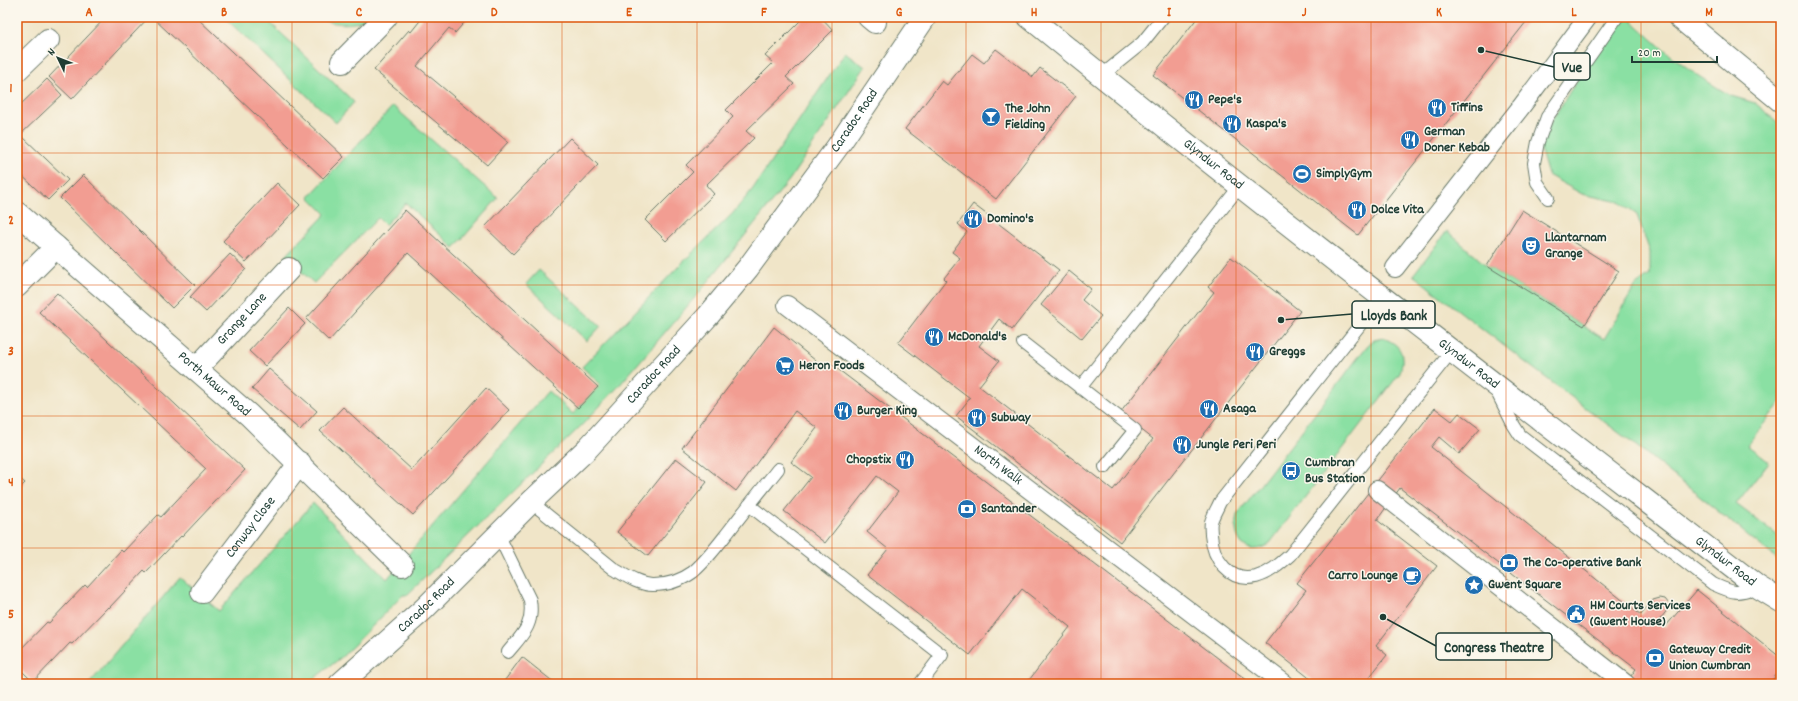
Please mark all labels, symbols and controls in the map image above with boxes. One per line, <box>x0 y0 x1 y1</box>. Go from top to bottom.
text: A <box>85 4 93 23</box>
text: B <box>221 4 227 23</box>
text: C <box>356 4 363 23</box>
text: D <box>491 4 498 23</box>
text: E <box>626 4 633 23</box>
text: F <box>761 4 767 23</box>
text: G <box>896 4 903 23</box>
text: H <box>1031 4 1038 23</box>
text: I <box>1167 4 1172 23</box>
text: J <box>1302 4 1307 23</box>
text: K <box>1436 4 1442 23</box>
text: L <box>1571 4 1577 23</box>
text: M <box>1705 4 1713 23</box>
north arrow <box>38 38 78 78</box>
scale bar <box>1632 38 1717 64</box>
text: N <box>44 45 60 60</box>
text: 20 m <box>1638 45 1661 62</box>
callout: Vue <box>1554 53 1590 80</box>
text: Vue <box>1562 58 1583 80</box>
text: 1 <box>10 80 13 99</box>
street label: Caradoc Road <box>826 85 884 157</box>
restaurant icon: Pepe's <box>1183 89 1205 111</box>
place label: Pepe's <box>1208 90 1242 110</box>
restaurant icon: Tiffins <box>1426 97 1448 119</box>
place label: Tiffins <box>1451 98 1483 118</box>
place label: The John Fielding <box>1005 99 1051 135</box>
bar icon: The John Fielding <box>980 106 1002 128</box>
restaurant icon: Kaspa's <box>1221 113 1243 135</box>
place label: Kaspa's <box>1246 114 1287 134</box>
place label: German Doner Kebab <box>1424 122 1490 158</box>
restaurant icon: German Doner Kebab <box>1399 129 1421 151</box>
street label: Glyndwr Road <box>1178 134 1248 195</box>
sports icon: SimplyGym <box>1291 163 1313 185</box>
place label: SimplyGym <box>1316 164 1373 184</box>
restaurant icon: Dolce Vita <box>1346 199 1368 221</box>
place label: Dolce Vita <box>1371 200 1425 220</box>
restaurant icon: Domino's <box>962 208 984 230</box>
place label: Domino's <box>987 209 1034 229</box>
text: 2 <box>8 212 14 231</box>
place label: Llantarnam Grange <box>1545 228 1607 264</box>
theatre icon: Llantarnam Grange <box>1520 235 1542 257</box>
street label: Grange Lane <box>213 288 272 350</box>
callout: Lloyds Bank <box>1352 301 1435 328</box>
text: Lloyds Bank <box>1361 306 1427 328</box>
restaurant icon: McDonald's <box>923 326 945 348</box>
place label: McDonald's <box>948 327 1007 347</box>
street label: Glyndwr Road <box>1434 334 1503 394</box>
street label: Caradoc Road <box>622 341 686 409</box>
restaurant icon: Greggs <box>1244 341 1266 363</box>
place label: Greggs <box>1269 342 1306 362</box>
text: 3 <box>8 343 14 362</box>
street label: Porth Mawr Road <box>173 347 255 422</box>
supermarket icon: Heron Foods <box>774 355 796 377</box>
place label: Heron Foods <box>799 356 865 376</box>
restaurant icon: Asaga <box>1198 398 1220 420</box>
place label: Asaga <box>1223 399 1257 419</box>
restaurant icon: Burger King <box>832 400 854 422</box>
place label: Burger King <box>857 401 917 421</box>
restaurant icon: Subway <box>966 407 988 429</box>
place label: Subway <box>991 408 1032 428</box>
restaurant icon: Jungle Peri Peri <box>1171 434 1193 456</box>
place label: Jungle Peri Peri <box>1196 435 1277 455</box>
street label: North Walk <box>969 440 1027 491</box>
restaurant icon: Chopstix <box>894 449 916 471</box>
place label: Chopstix <box>846 450 892 470</box>
place label: Cwmbran Bus Station <box>1305 453 1366 489</box>
bus stop icon: Cwmbran Bus Station <box>1280 460 1302 482</box>
text: 4 <box>8 474 14 493</box>
street label: Conway Close <box>221 493 281 562</box>
bank icon: Santander <box>956 498 978 520</box>
place label: Santander <box>981 499 1037 519</box>
street label: Glyndwr Road <box>1690 532 1760 592</box>
bank icon: The Co-operative Bank <box>1498 552 1520 574</box>
place label: The Co-operative Bank <box>1523 553 1642 573</box>
cafe icon: Carro Lounge <box>1401 565 1423 587</box>
place label: Carro Lounge <box>1328 566 1398 586</box>
street label: Caradoc Road <box>393 573 460 638</box>
place icon: Gwent Square <box>1463 574 1485 596</box>
place label: Gwent Square <box>1488 575 1561 595</box>
place label: HM Courts Services (Gwent House) <box>1590 596 1691 632</box>
public building icon: HM Courts Services (Gwent House) <box>1565 603 1587 625</box>
text: 5 <box>8 606 14 625</box>
callout: Congress Theatre <box>1436 633 1552 660</box>
text: Congress Theatre <box>1444 638 1544 660</box>
place label: Gateway Credit Union Cwmbran <box>1669 640 1752 676</box>
bank icon: Gateway Credit Union Cwmbran <box>1644 647 1666 669</box>

